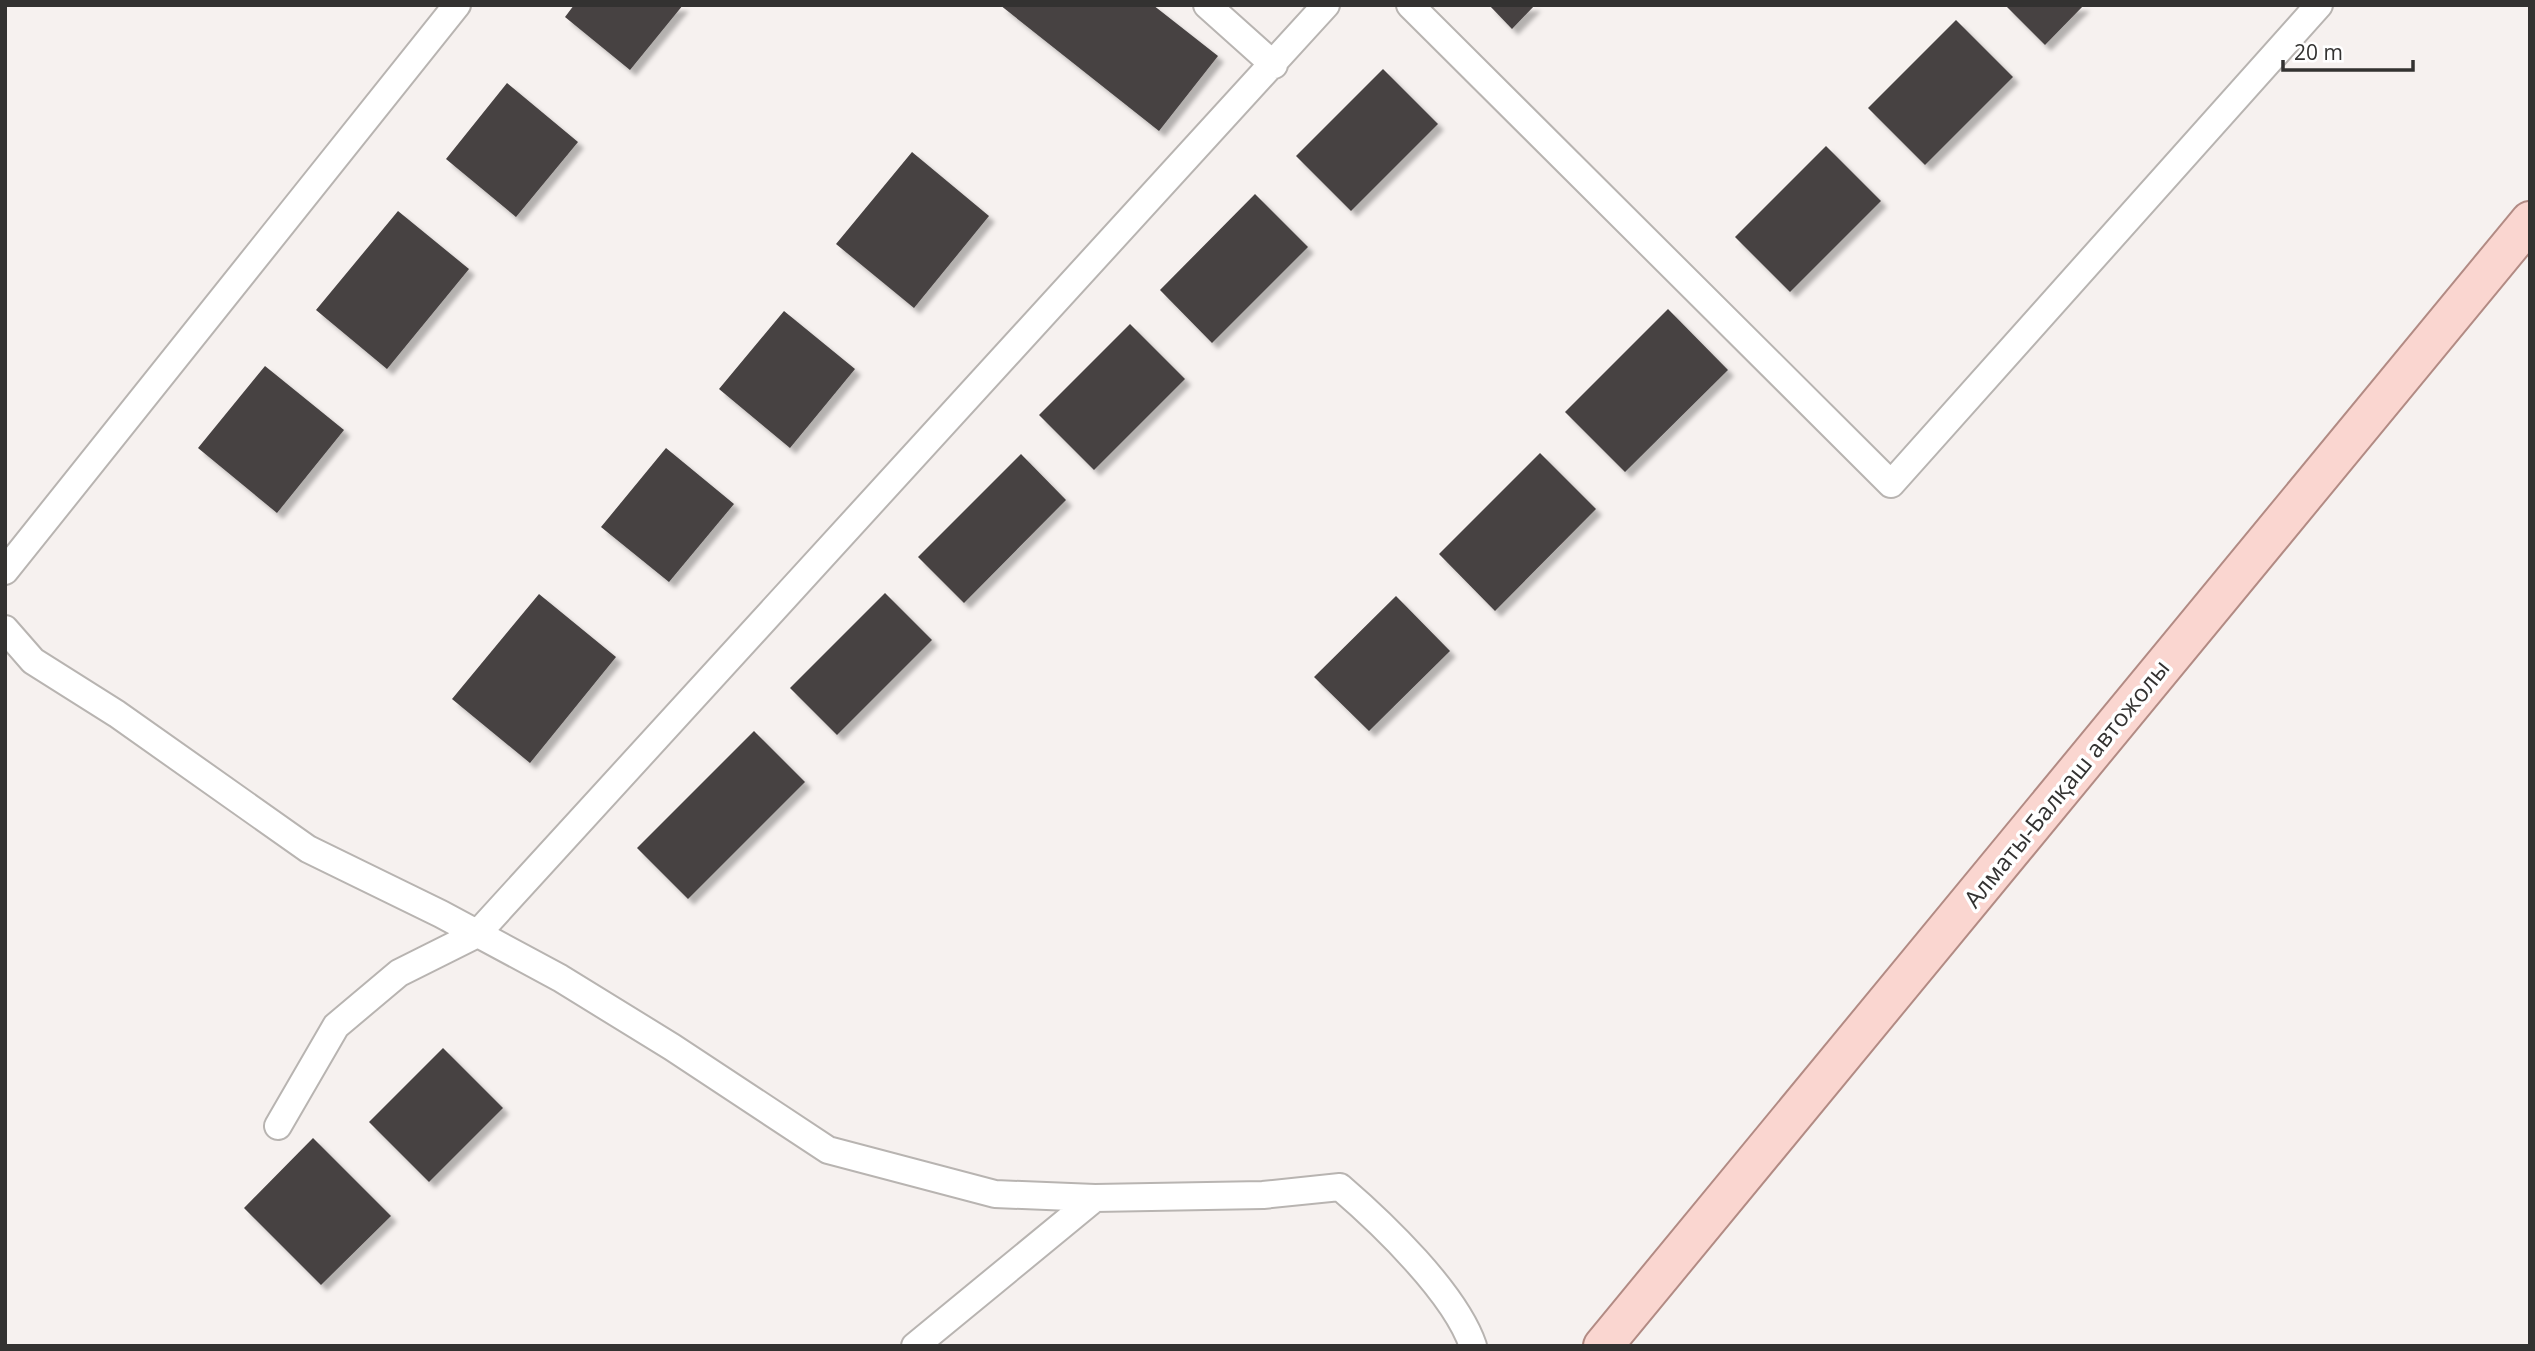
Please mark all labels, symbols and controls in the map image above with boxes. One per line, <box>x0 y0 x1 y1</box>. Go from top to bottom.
scale bar <box>2283 28 2412 72</box>
text: 20 m <box>2294 38 2343 66</box>
street label: Алматы-Балқаш автожолы <box>1956 652 2176 914</box>

